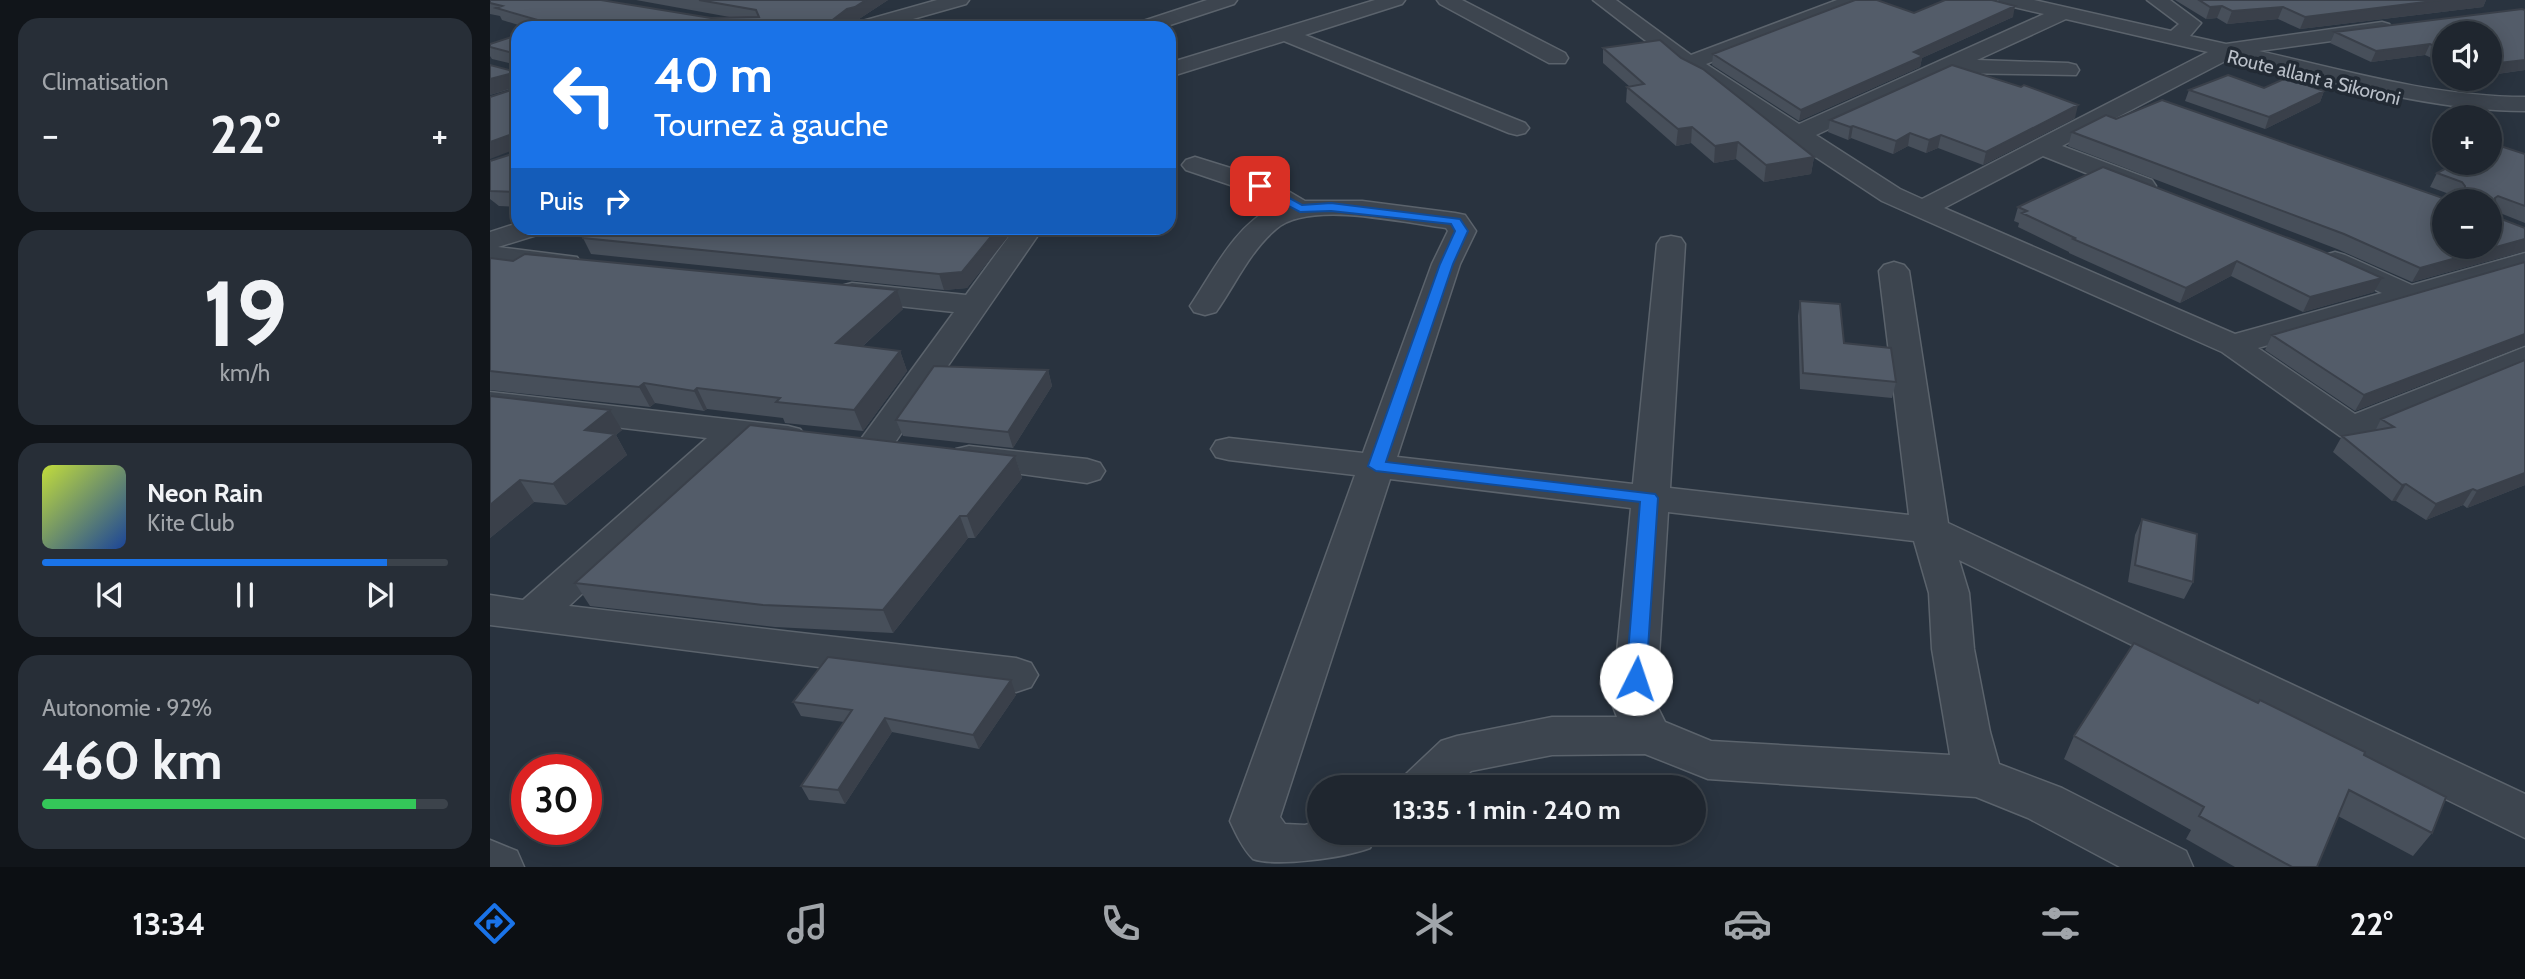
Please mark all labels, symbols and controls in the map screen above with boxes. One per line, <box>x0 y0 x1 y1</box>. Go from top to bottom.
map controls <box>2432 21 2502 259</box>
button: sound <box>2432 21 2502 91</box>
text: 40 m <box>654 45 773 104</box>
street label: Route allant a Sikoroni <box>2225 45 2403 110</box>
icon: left <box>539 49 630 140</box>
text: Climatisation <box>42 68 169 96</box>
text: 22° <box>210 103 280 166</box>
text: Tournez à gauche <box>654 105 888 144</box>
button: + <box>2432 105 2502 175</box>
text: − <box>42 111 59 158</box>
text: + <box>431 111 448 158</box>
pin <box>1230 156 1290 216</box>
icon: arrive <box>1241 167 1279 205</box>
icon: right <box>598 182 636 220</box>
text: Puis <box>539 185 584 217</box>
button: − <box>2432 189 2502 259</box>
text: 19 <box>203 258 287 369</box>
text: km/h <box>220 359 270 387</box>
text: Neon Rain <box>147 477 263 509</box>
text: Kite Club <box>147 509 234 537</box>
icon: previous <box>91 576 129 614</box>
icon: pause <box>226 576 264 614</box>
icon: next <box>361 576 399 614</box>
position arrow <box>1599 642 1673 716</box>
text: Autonomie · 92% <box>42 694 212 722</box>
text: 460 km <box>42 729 222 792</box>
speed limit sign: 30 <box>511 754 602 845</box>
text: 13:35 · 1 min · 240 m <box>1392 794 1621 826</box>
icon: directions <box>470 899 519 948</box>
icon: music <box>783 899 832 948</box>
icon: phone <box>1096 899 1145 948</box>
icon: climate <box>1410 899 1459 948</box>
icon: car <box>1723 899 1772 948</box>
icon: filters <box>2036 899 2085 948</box>
text: 13:34 <box>132 904 205 943</box>
text: 22° <box>2350 904 2393 943</box>

